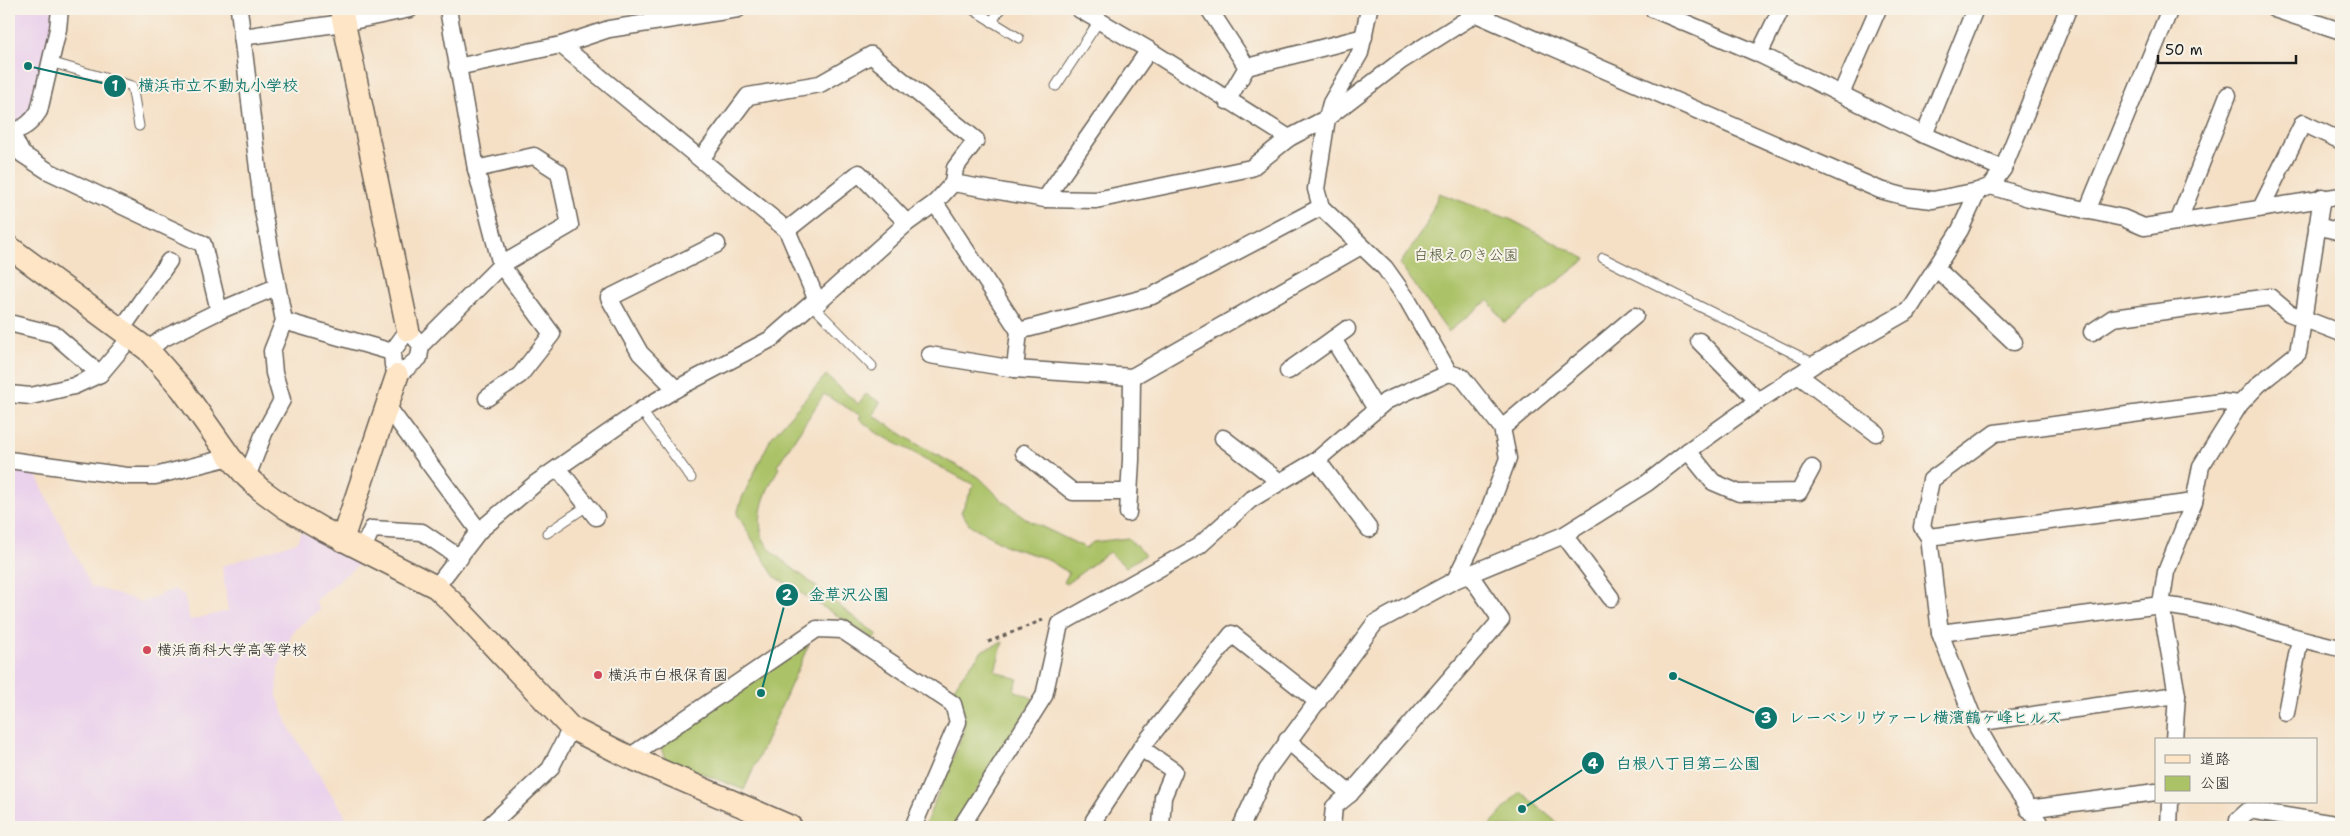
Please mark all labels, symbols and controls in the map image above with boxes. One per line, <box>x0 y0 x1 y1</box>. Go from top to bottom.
scale bar <box>2158 32 2295 64</box>
text: 50 m <box>2165 40 2203 60</box>
callout: 横浜市立不動丸小学校 <box>103 70 308 101</box>
text: 横浜市立不動丸小学校 <box>138 75 298 96</box>
text: 1 <box>112 76 119 96</box>
park label: 白根えのき公園 <box>1413 245 1519 265</box>
callout: 金草沢公園 <box>774 579 899 610</box>
text: 金草沢公園 <box>809 584 889 605</box>
text: 2 <box>782 585 793 605</box>
place label: 横浜商科大学高等学校 <box>157 640 307 660</box>
marker: 横浜商科大学高等学校 <box>141 644 153 656</box>
place label: 横浜市白根保育園 <box>608 665 728 685</box>
marker: 横浜市白根保育園 <box>592 669 604 681</box>
callout: レーベンリヴァーレ横濱鶴ヶ峰ヒルズ <box>1754 702 2071 733</box>
text: レーベンリヴァーレ横濱鶴ヶ峰ヒルズ <box>1789 707 2061 728</box>
text: 3 <box>1761 708 1771 728</box>
legend <box>2155 738 2318 804</box>
callout: 白根八丁目第二公園 <box>1581 748 1770 779</box>
text: 道路 <box>2200 749 2230 769</box>
text: 白根八丁目第二公園 <box>1616 753 1760 774</box>
text: 4 <box>1588 754 1599 774</box>
text: 公園 <box>2200 773 2230 793</box>

